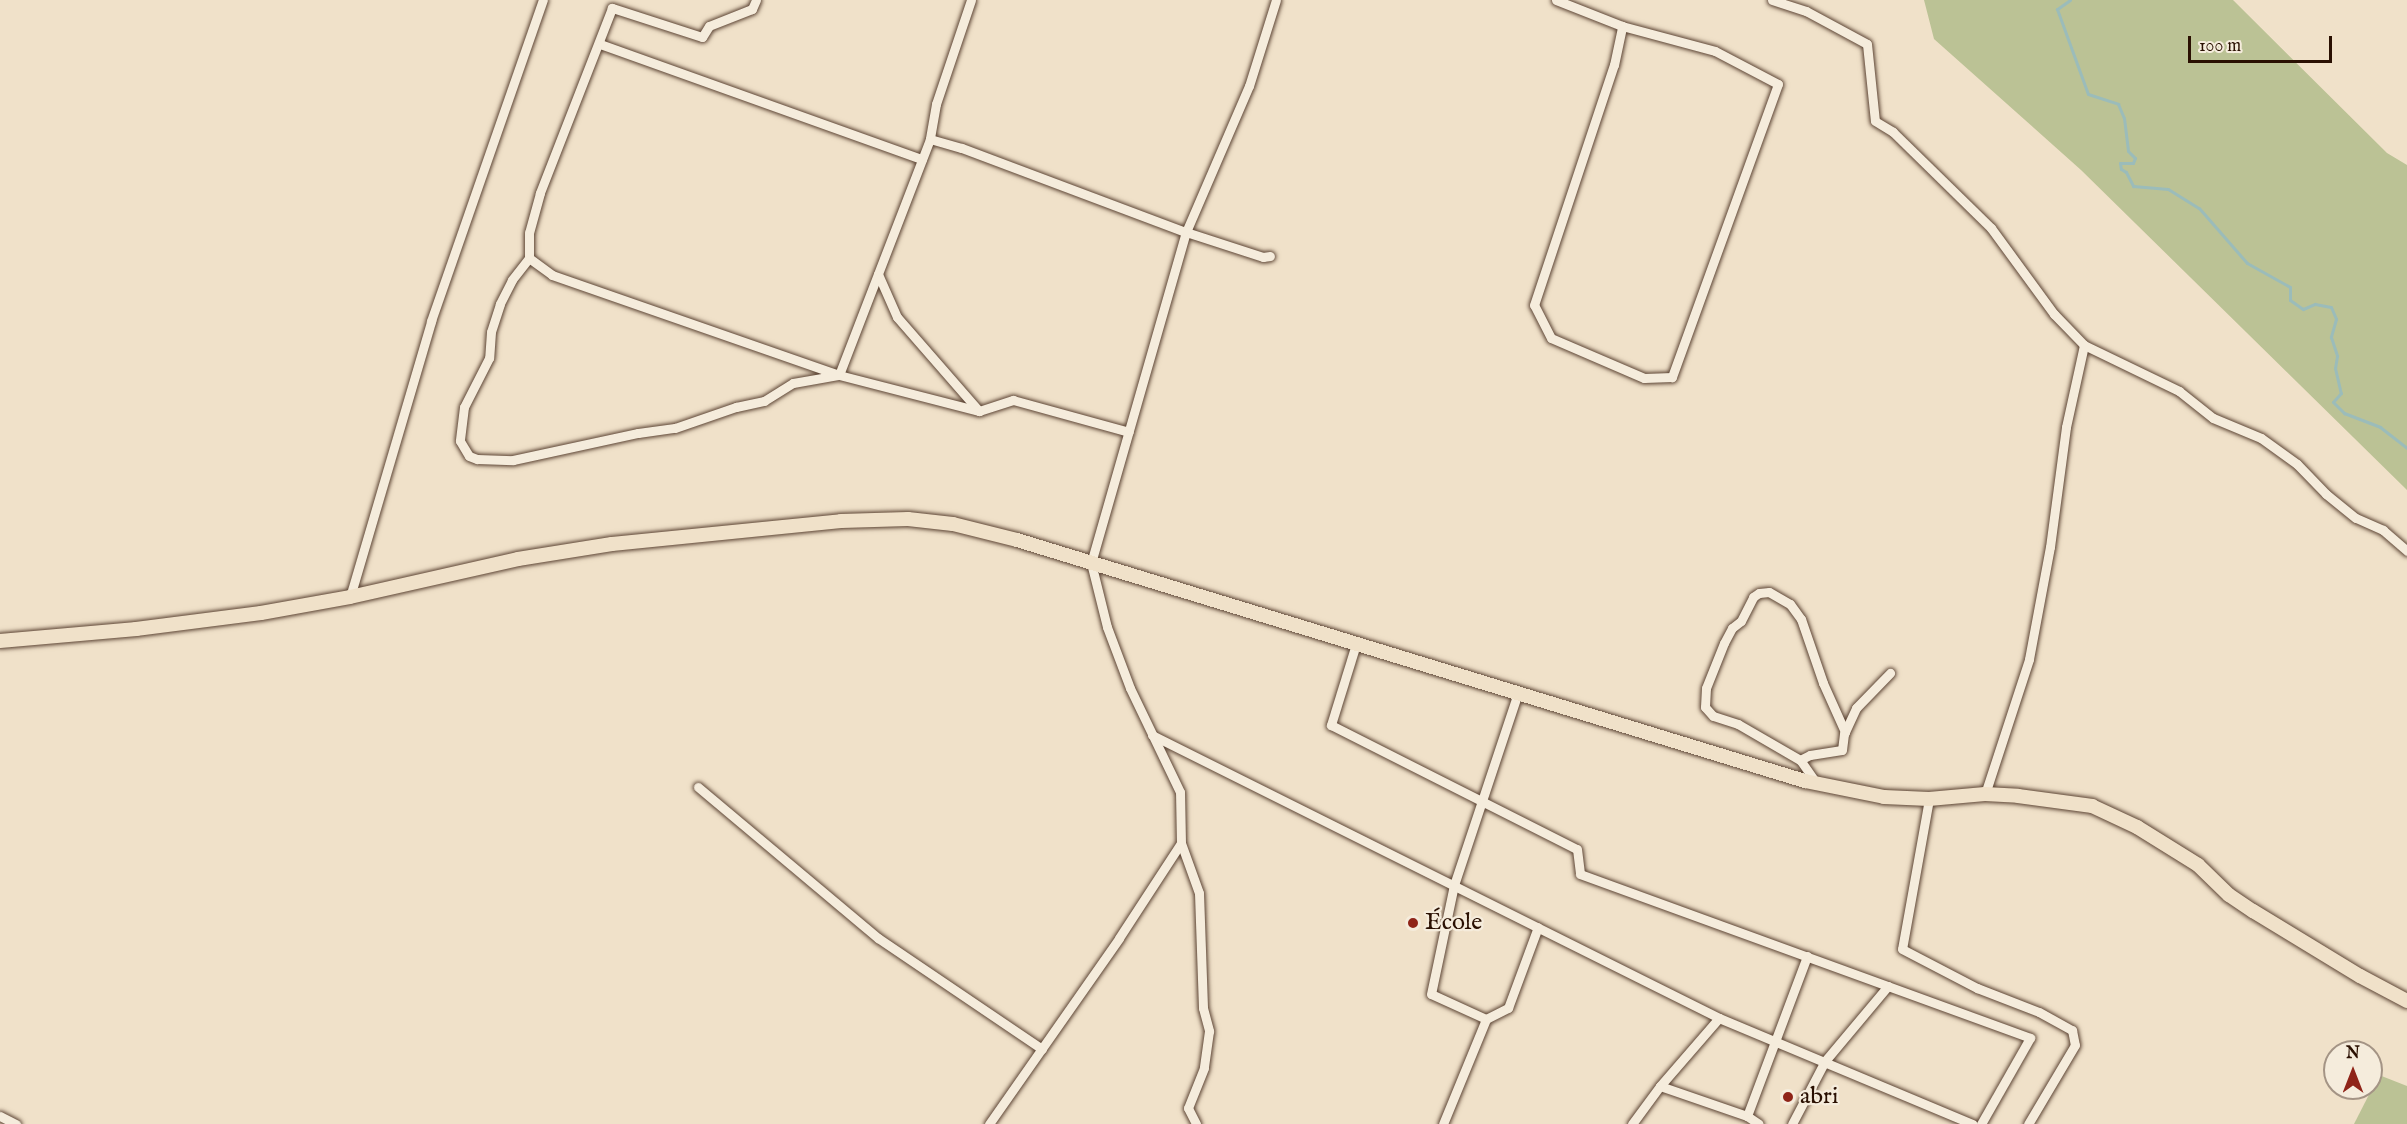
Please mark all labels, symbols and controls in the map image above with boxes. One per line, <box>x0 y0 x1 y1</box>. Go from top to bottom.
scale bar <box>2191 24 2335 62</box>
text: 100 m <box>2199 35 2241 58</box>
place label: École <box>1425 909 1482 937</box>
marker: École <box>1406 916 1420 930</box>
north arrow <box>2323 1040 2383 1100</box>
text: N <box>2346 1044 2360 1064</box>
place label: abri <box>1800 1083 1838 1111</box>
marker: abri <box>1781 1090 1795 1104</box>

